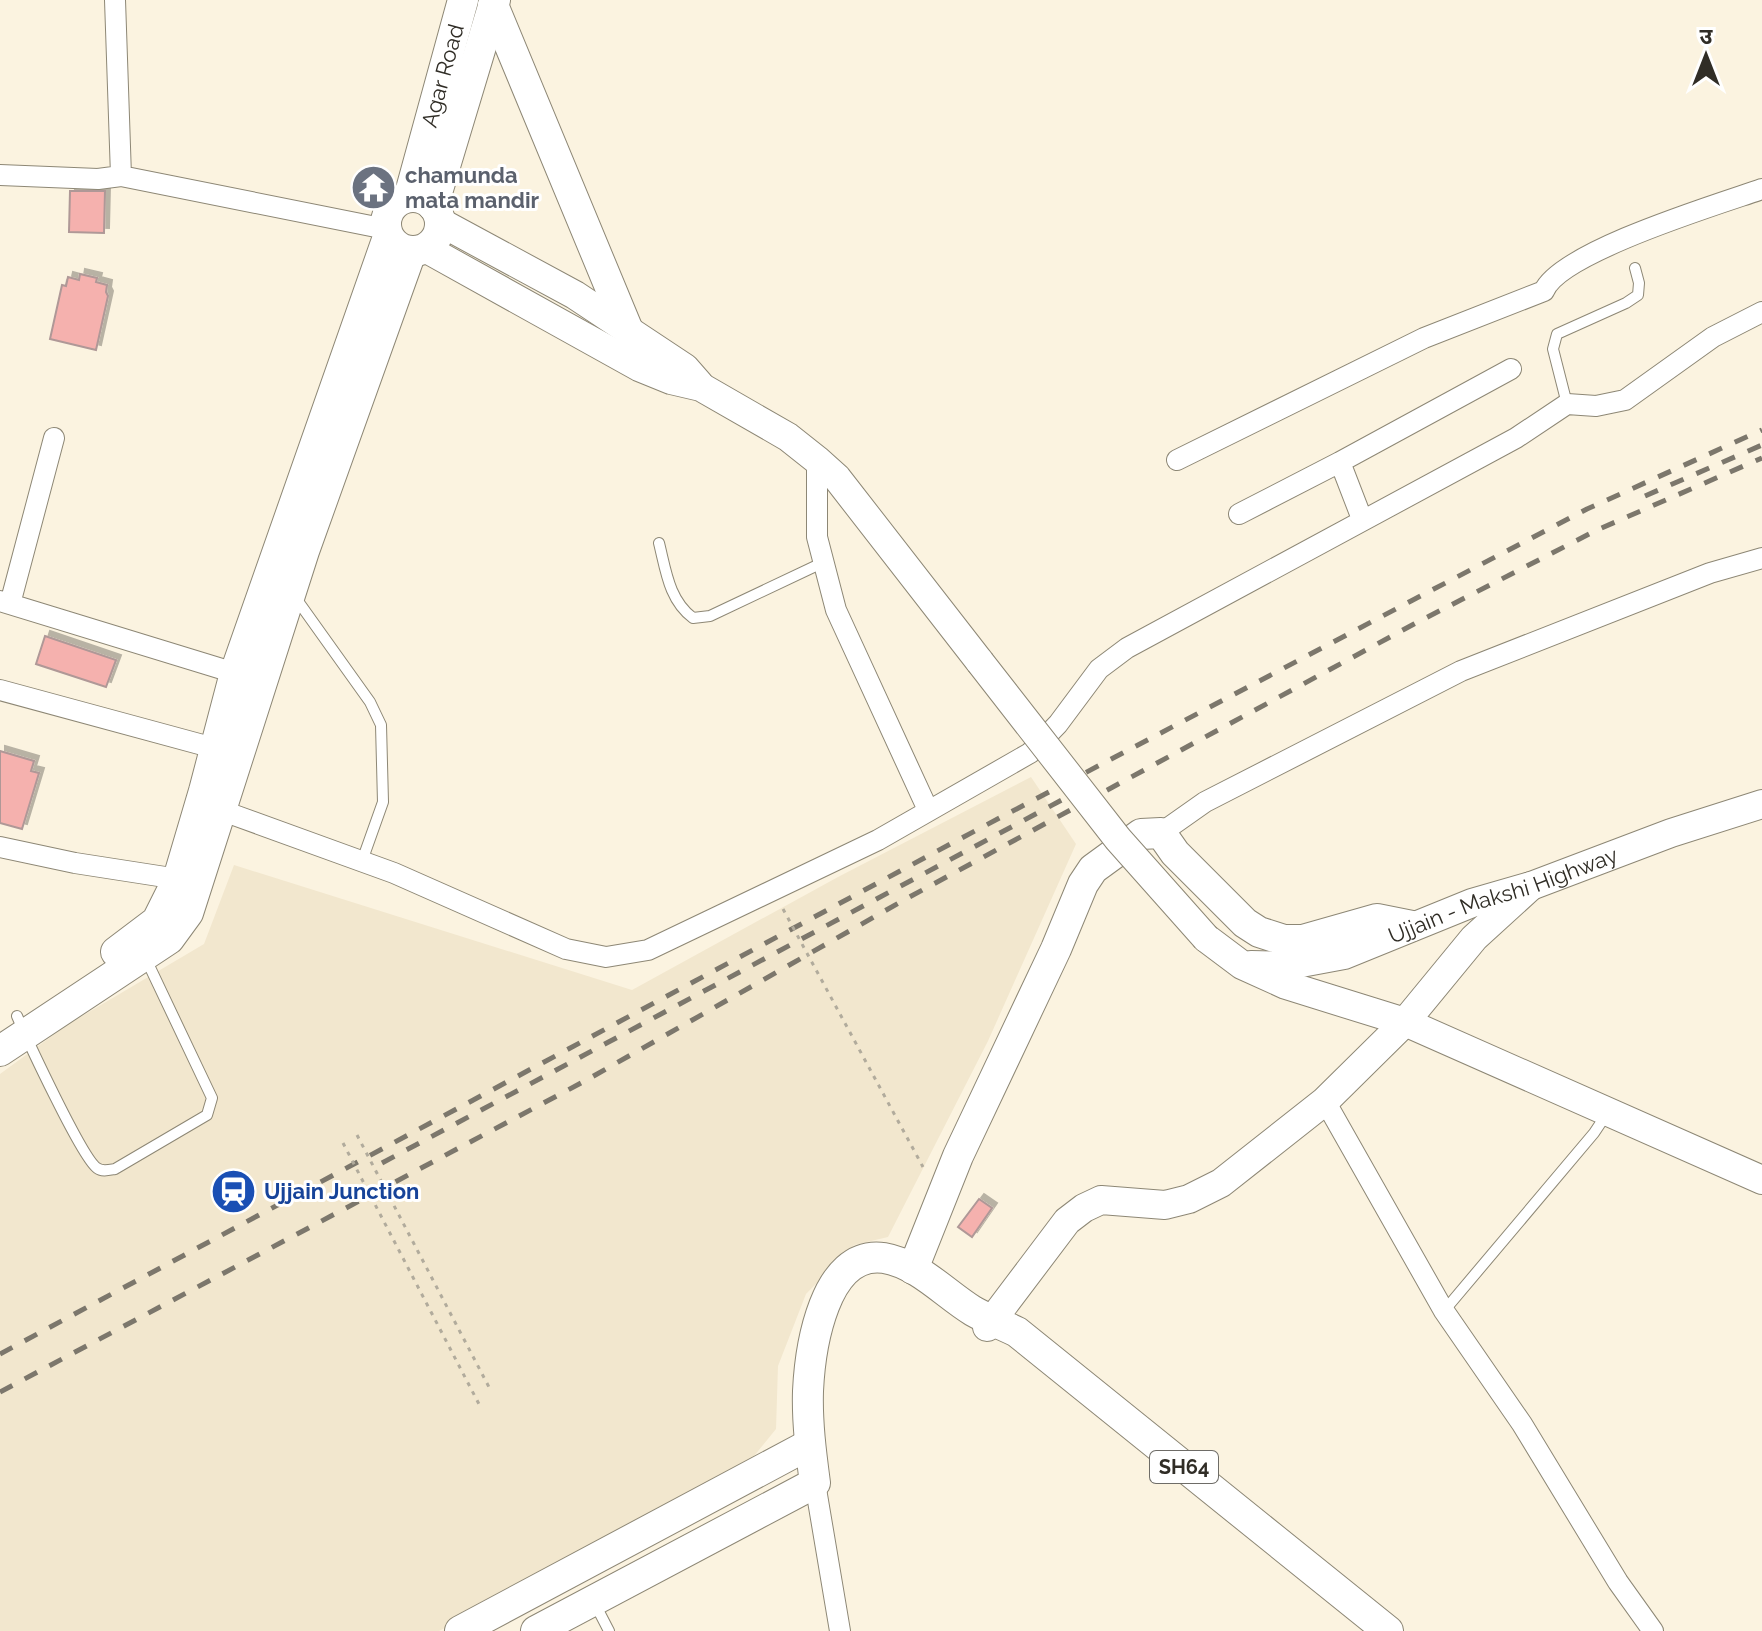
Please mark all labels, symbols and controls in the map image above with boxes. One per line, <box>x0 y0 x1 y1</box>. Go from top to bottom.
north arrow <box>1666 16 1746 96</box>
street label: Agar Road <box>416 21 469 130</box>
text: उ <box>1700 23 1714 49</box>
place label: chamunda mata mandir <box>405 162 540 213</box>
temple icon: chamunda mata mandir <box>350 164 398 212</box>
street label: Ujjain - Makshi Highway <box>1384 841 1621 949</box>
station icon: Ujjain Junction <box>209 1167 257 1215</box>
place label: Ujjain Junction <box>264 1178 419 1204</box>
road number: SH64 <box>1150 1451 1218 1483</box>

